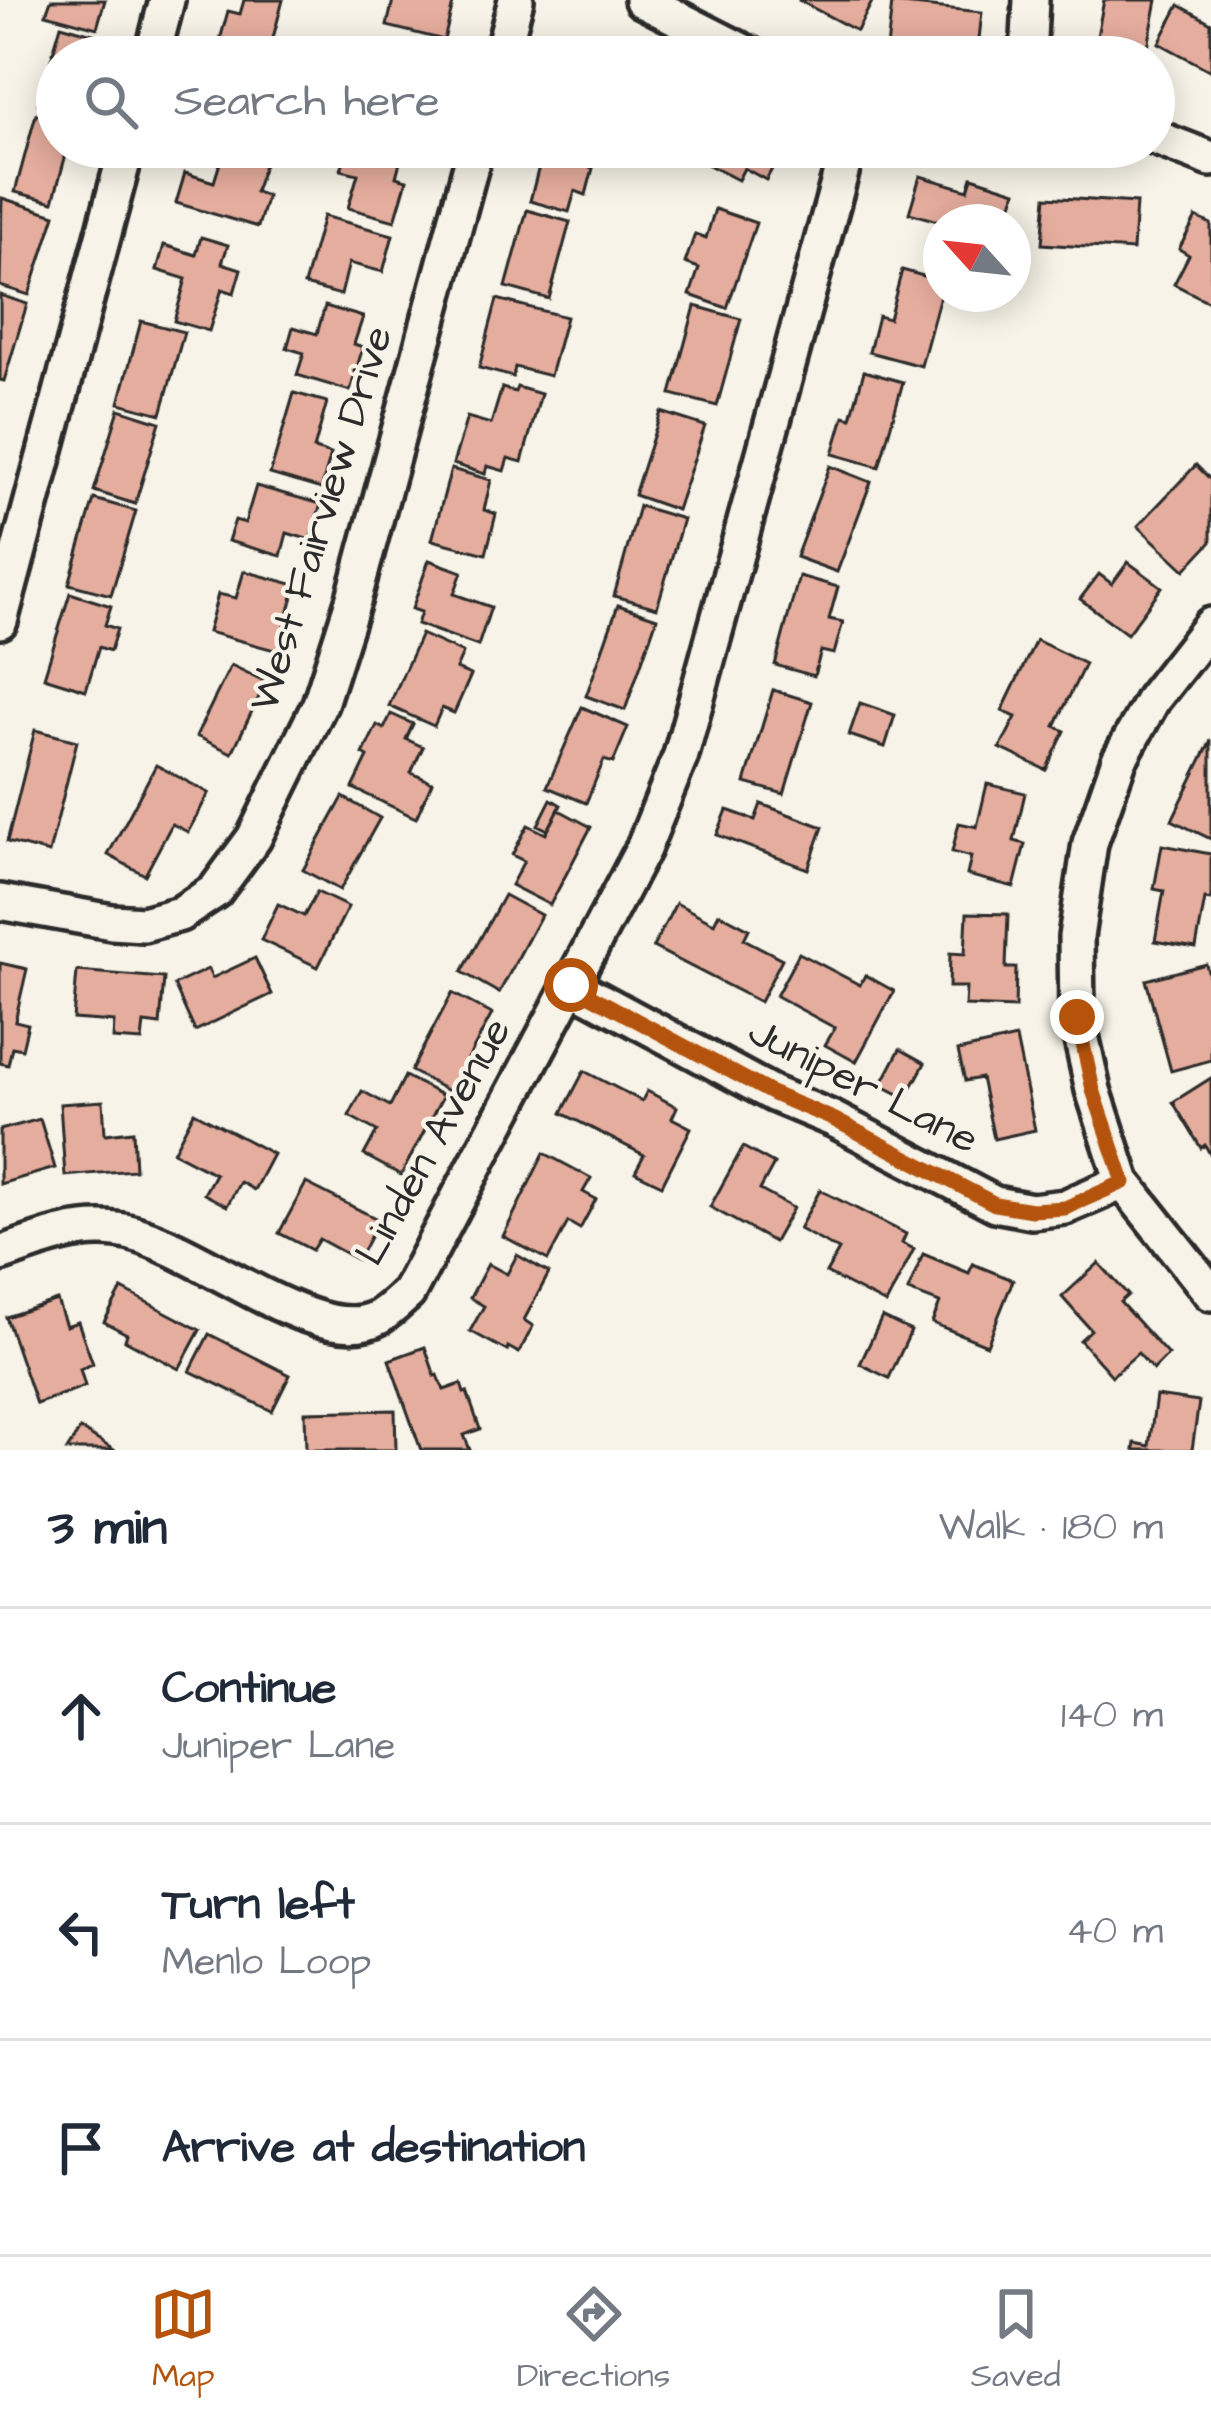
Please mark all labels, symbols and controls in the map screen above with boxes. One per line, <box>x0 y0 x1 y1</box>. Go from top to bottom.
search box <box>36 36 1175 168</box>
icon: search <box>78 69 144 135</box>
text: Search here <box>174 71 440 133</box>
north arrow <box>923 204 1031 312</box>
street label: West Fairview Drive <box>236 319 408 719</box>
route start <box>544 958 598 1012</box>
route end <box>1050 990 1104 1044</box>
street label: Juniper Lane <box>738 1003 988 1169</box>
street label: Linden Avenue <box>342 1008 526 1276</box>
text: 3 min <box>48 1493 167 1564</box>
text: Walk · 180 m <box>939 1501 1163 1555</box>
text: Continue <box>162 1658 336 1720</box>
icon: ahead <box>48 1683 114 1749</box>
text: 140 m <box>1061 1689 1163 1743</box>
text: Juniper Lane <box>162 1720 395 1774</box>
text: Turn left <box>162 1874 355 1936</box>
icon: left <box>48 1899 114 1965</box>
text: 40 m <box>1066 1905 1163 1959</box>
text: Menlo Loop <box>162 1936 371 1990</box>
icon: arrive <box>48 2115 114 2181</box>
text: Arrive at destination <box>162 2117 585 2179</box>
tab: Map <box>150 2281 216 2399</box>
tab: Directions <box>517 2281 670 2399</box>
tab: Saved <box>971 2281 1061 2399</box>

